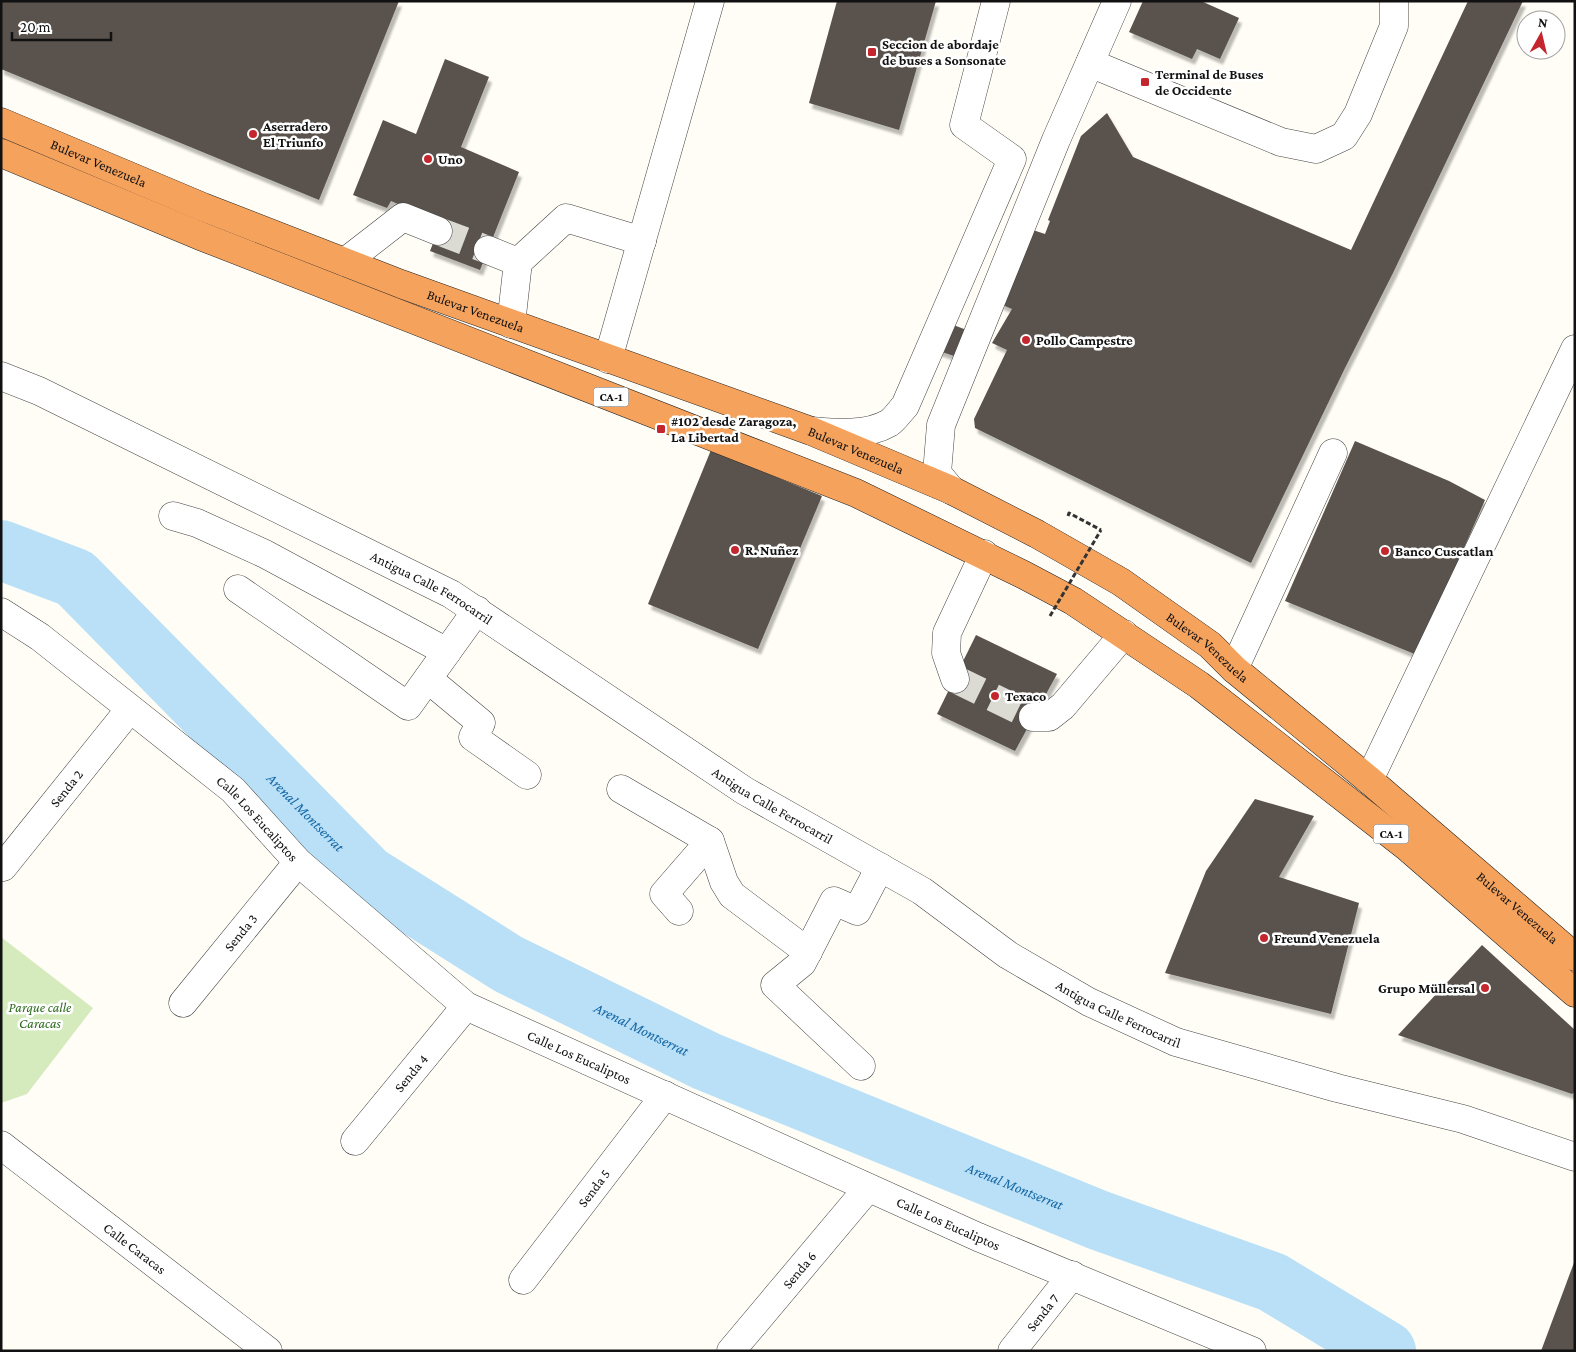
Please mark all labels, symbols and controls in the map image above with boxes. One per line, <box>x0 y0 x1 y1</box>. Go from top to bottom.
scale bar <box>12 10 111 42</box>
north arrow <box>1516 10 1566 60</box>
text: N <box>1537 14 1549 31</box>
text: 20 m <box>20 19 51 35</box>
place label: Seccion de abordaje de buses a Sonsonate <box>882 36 1007 68</box>
marker: Seccion de abordaje de buses a Sonsonate <box>866 46 878 58</box>
place label: Terminal de Buses de Occidente <box>1155 66 1264 98</box>
marker: Terminal de Buses de Occidente <box>1139 76 1151 88</box>
place label: Aserradero El Triunfo <box>262 118 328 150</box>
marker: Aserradero El Triunfo <box>247 128 259 140</box>
street label: Bulevar Venezuela <box>48 136 149 191</box>
place label: Uno <box>438 151 463 167</box>
marker: Uno <box>422 153 434 165</box>
street label: Bulevar Venezuela <box>425 286 527 336</box>
place label: Pollo Campestre <box>1036 332 1133 348</box>
marker: Pollo Campestre <box>1020 334 1032 346</box>
road number: CA-1 <box>594 388 628 407</box>
place label: #102 desde Zaragoza, La Libertad <box>671 413 796 445</box>
marker: #102 desde Zaragoza, La Libertad <box>655 423 667 435</box>
street label: Bulevar Venezuela <box>806 423 907 477</box>
place label: R. Nuñez <box>745 542 799 558</box>
place label: Banco Cuscatlan <box>1395 543 1493 559</box>
marker: R. Nuñez <box>729 544 741 556</box>
marker: Banco Cuscatlan <box>1379 545 1391 557</box>
street label: Antigua Calle Ferrocarril <box>368 548 496 628</box>
street label: Bulevar Venezuela <box>1163 609 1252 686</box>
place label: Texaco <box>1005 688 1046 704</box>
marker: Texaco <box>989 690 1001 702</box>
street label: Antigua Calle Ferrocarril <box>709 763 836 847</box>
street label: Senda 2 <box>46 766 86 810</box>
water label: Arenal Montserrat <box>263 769 348 855</box>
street label: Calle Los Eucaliptos <box>213 772 301 865</box>
road number: CA-1 <box>1374 824 1408 844</box>
street label: Bulevar Venezuela <box>1474 868 1562 947</box>
street label: Senda 3 <box>221 911 260 954</box>
place label: Freund Venezuela <box>1274 930 1380 946</box>
marker: Freund Venezuela <box>1258 932 1270 944</box>
street label: Antigua Calle Ferrocarril <box>1053 977 1183 1051</box>
place label: Grupo Müllersal <box>1378 980 1475 996</box>
marker: Grupo Müllersal <box>1479 982 1491 994</box>
park label: Parque calle Caracas <box>9 999 72 1031</box>
water label: Arenal Montserrat <box>591 999 692 1060</box>
street label: Calle Los Eucaliptos <box>525 1027 633 1087</box>
street label: Senda 4 <box>391 1051 431 1095</box>
water label: Arenal Montserrat <box>963 1159 1066 1213</box>
street label: Senda 5 <box>574 1166 613 1210</box>
street label: Calle Los Eucaliptos <box>894 1193 1003 1253</box>
street label: Calle Caracas <box>100 1219 169 1277</box>
street label: Senda 6 <box>779 1248 819 1292</box>
street label: Senda 7 <box>1023 1290 1062 1334</box>

